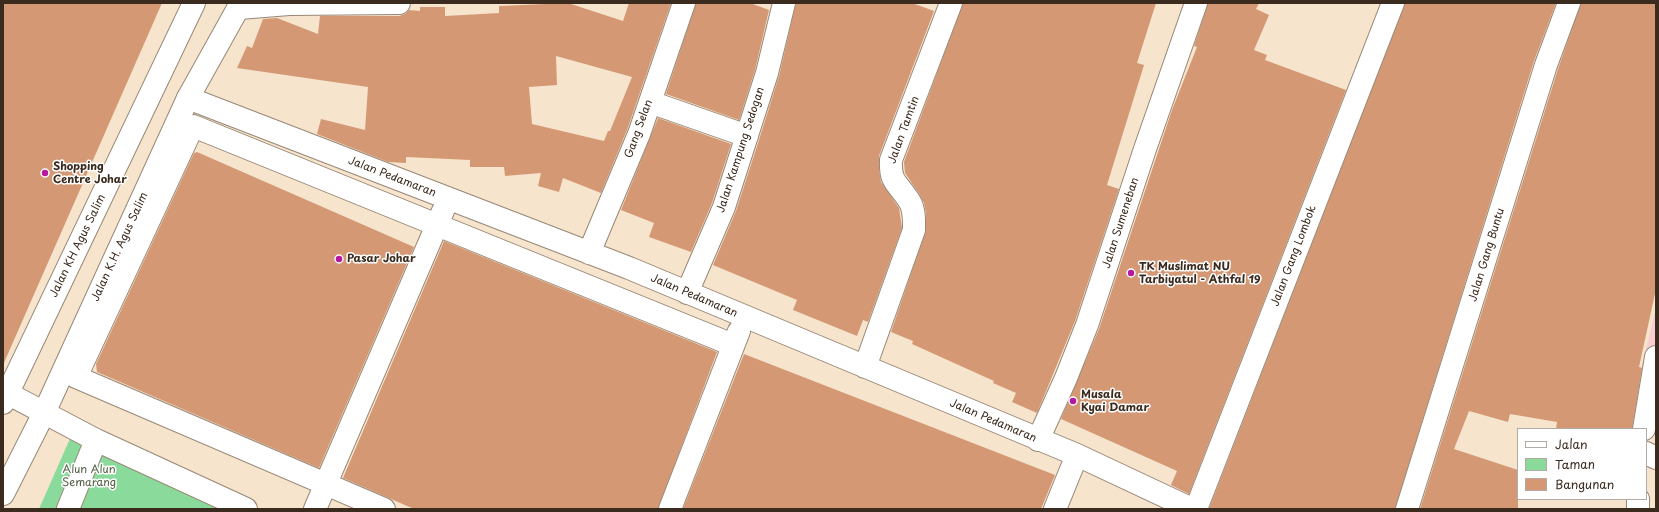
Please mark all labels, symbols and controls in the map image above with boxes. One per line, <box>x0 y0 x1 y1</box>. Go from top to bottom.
street label: Jalan Kampung Sedogan <box>714 86 768 214</box>
street label: Jalan Tamtin <box>886 94 922 166</box>
street label: Gang Selan <box>622 98 656 160</box>
street label: Jalan Pedamaran <box>346 154 438 200</box>
place label: Shopping Centre Johar <box>53 160 127 186</box>
marker: Shopping Centre Johar <box>40 168 50 178</box>
street label: Jalan Sumeneban <box>1100 176 1142 270</box>
street label: Jalan K.H. Agus Salim <box>89 190 151 304</box>
street label: Jalan KH Agus Salim <box>47 192 109 300</box>
street label: Jalan Gang Lombok <box>1269 204 1319 308</box>
street label: Jalan Gang Buntu <box>1467 207 1507 303</box>
place label: Pasar Johar <box>347 252 416 266</box>
marker: Pasar Johar <box>334 254 344 264</box>
place label: TK Muslimat NU Tarbiyatul - Athfal 19 <box>1139 260 1261 286</box>
marker: TK Muslimat NU Tarbiyatul - Athfal 19 <box>1126 268 1136 278</box>
street label: Jalan Pedamaran <box>649 272 739 320</box>
place label: Musala Kyai Damar <box>1081 388 1149 414</box>
marker: Musala Kyai Damar <box>1068 396 1078 406</box>
street label: Jalan Pedamaran <box>948 397 1038 445</box>
legend <box>1517 428 1647 500</box>
text: Jalan <box>1555 435 1588 453</box>
text: Taman <box>1555 455 1595 473</box>
park label: Alun Alun Semarang <box>62 463 116 489</box>
text: Bangunan <box>1555 475 1614 493</box>

